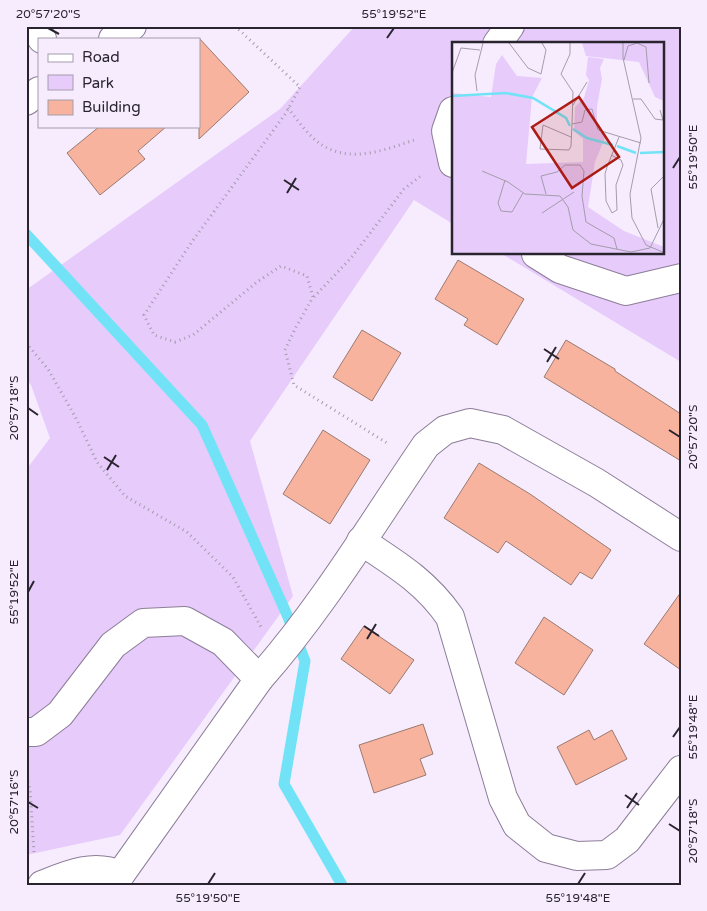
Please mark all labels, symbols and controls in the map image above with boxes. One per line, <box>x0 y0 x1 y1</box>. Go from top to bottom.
text: 20°57'20"S <box>16 7 80 21</box>
text: 55°19'52"E <box>362 7 427 21</box>
legend <box>38 38 200 128</box>
inset map <box>452 42 664 255</box>
text: Road <box>82 48 120 66</box>
text: Park <box>82 74 114 92</box>
text: Building <box>82 98 141 116</box>
text: 55°19'50"E <box>686 124 700 189</box>
text: 20°57'18"S <box>7 376 21 440</box>
text: 20°57'20"S <box>686 405 700 469</box>
text: 55°19'52"E <box>7 559 21 624</box>
text: 55°19'48"E <box>686 694 700 759</box>
text: 20°57'16"S <box>7 770 21 834</box>
text: 20°57'18"S <box>686 799 700 863</box>
text: 55°19'50"E <box>176 891 241 905</box>
text: 55°19'48"E <box>546 891 611 905</box>

